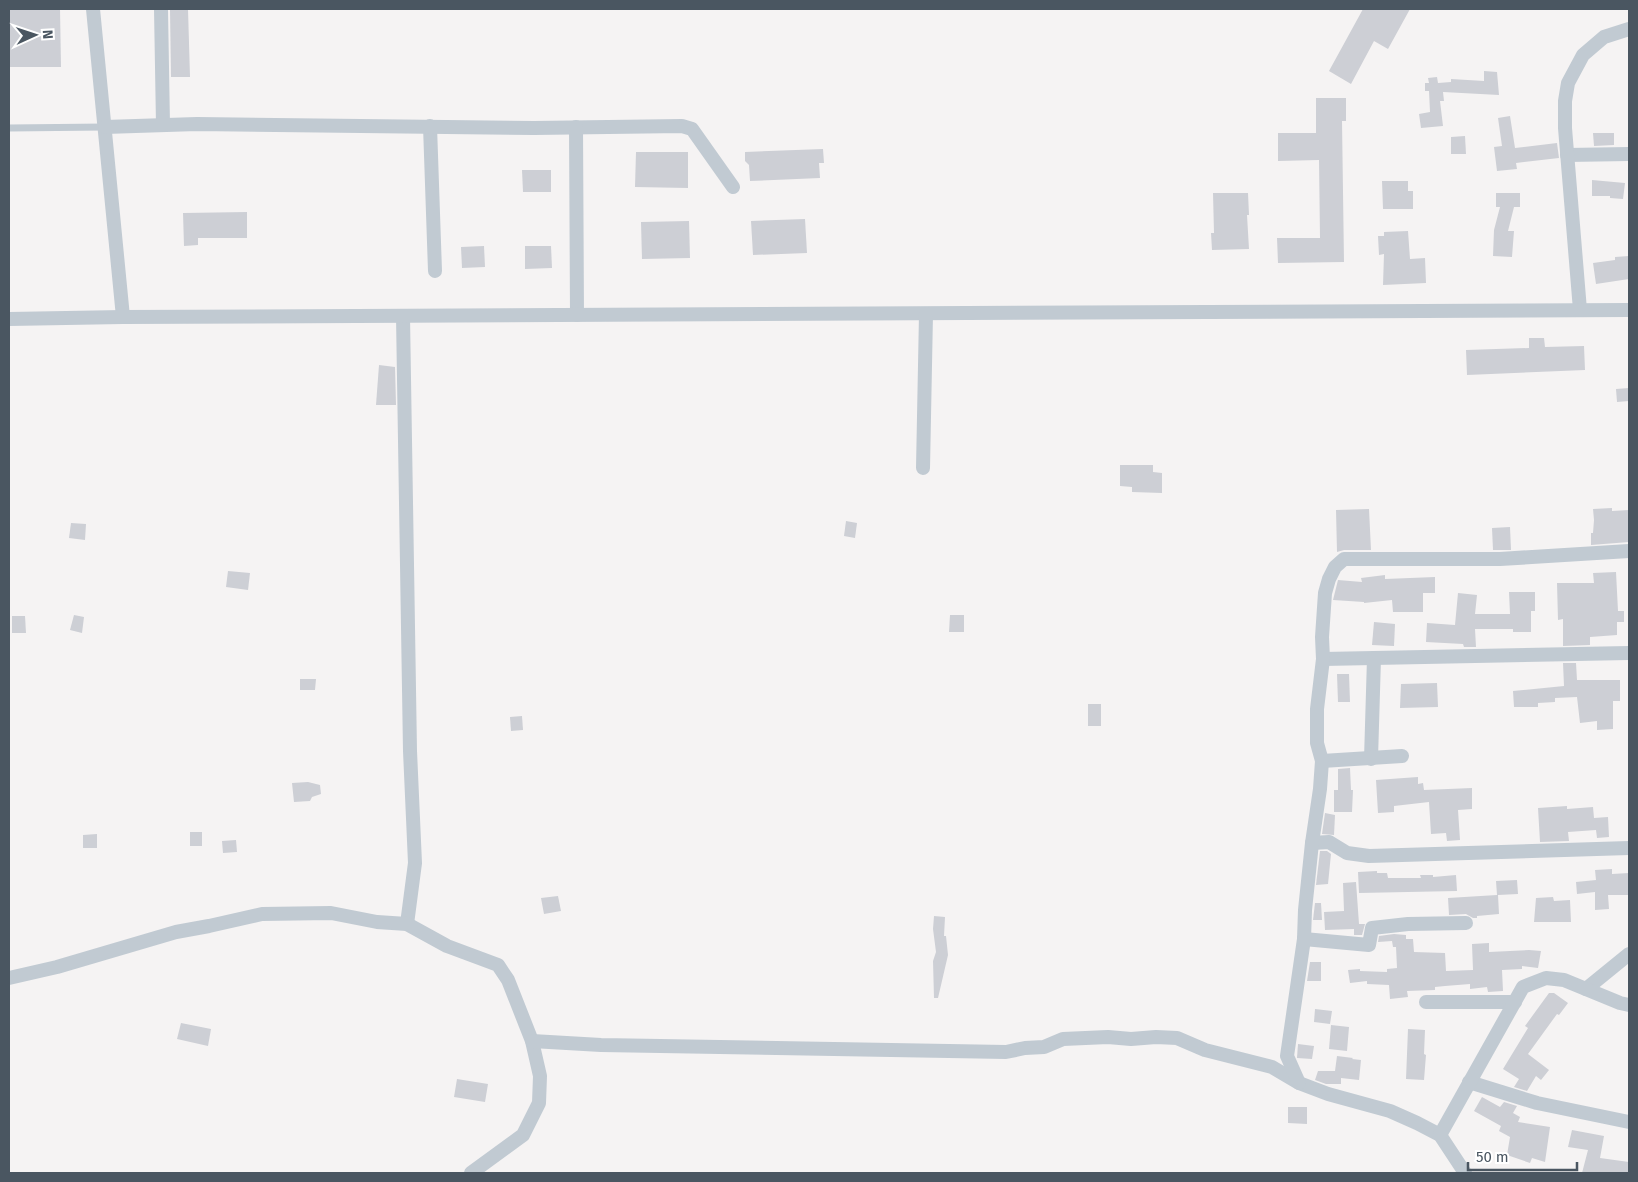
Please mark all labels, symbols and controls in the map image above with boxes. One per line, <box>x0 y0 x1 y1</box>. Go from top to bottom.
north arrow <box>10 10 60 60</box>
text: N <box>39 29 56 39</box>
scale bar <box>1468 1140 1577 1172</box>
text: 50 m <box>1476 1148 1509 1166</box>

